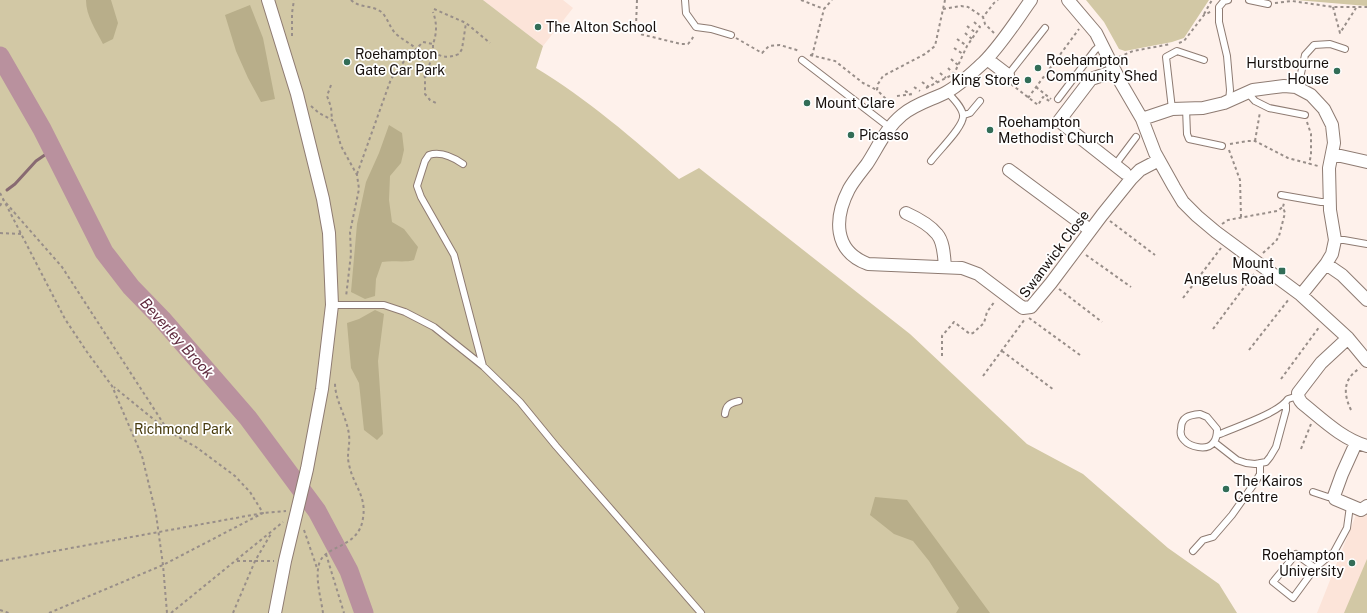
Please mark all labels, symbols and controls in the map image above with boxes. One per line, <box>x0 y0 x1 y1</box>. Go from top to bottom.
place label: The Alton School <box>546 19 657 35</box>
marker: The Alton School <box>533 22 543 32</box>
place label: Roehampton Gate Car Park <box>355 46 445 78</box>
place label: Roehampton Community Shed <box>1046 52 1158 84</box>
place label: Hurstbourne House <box>1246 55 1329 87</box>
marker: Roehampton Gate Car Park <box>342 57 352 67</box>
marker: Roehampton Community Shed <box>1033 63 1043 73</box>
marker: Hurstbourne House <box>1332 66 1342 76</box>
place label: King Store <box>951 72 1020 88</box>
marker: King Store <box>1023 75 1033 85</box>
place label: Mount Clare <box>815 95 895 111</box>
marker: Mount Clare <box>802 98 812 108</box>
place label: Roehampton Methodist Church <box>998 114 1114 146</box>
marker: Roehampton Methodist Church <box>985 125 995 135</box>
place label: Picasso <box>859 127 909 143</box>
marker: Picasso <box>846 130 856 140</box>
street label: Swanwick Close <box>1016 207 1092 301</box>
place label: Mount Angelus Road <box>1184 255 1274 287</box>
marker: Mount Angelus Road <box>1277 266 1287 276</box>
water label: Beverley Brook <box>137 294 218 382</box>
park label: Richmond Park <box>134 421 232 437</box>
place label: The Kairos Centre <box>1234 473 1303 505</box>
marker: The Kairos Centre <box>1221 484 1231 494</box>
place label: Roehampton University <box>1262 547 1344 579</box>
marker: Roehampton University <box>1347 558 1357 568</box>

